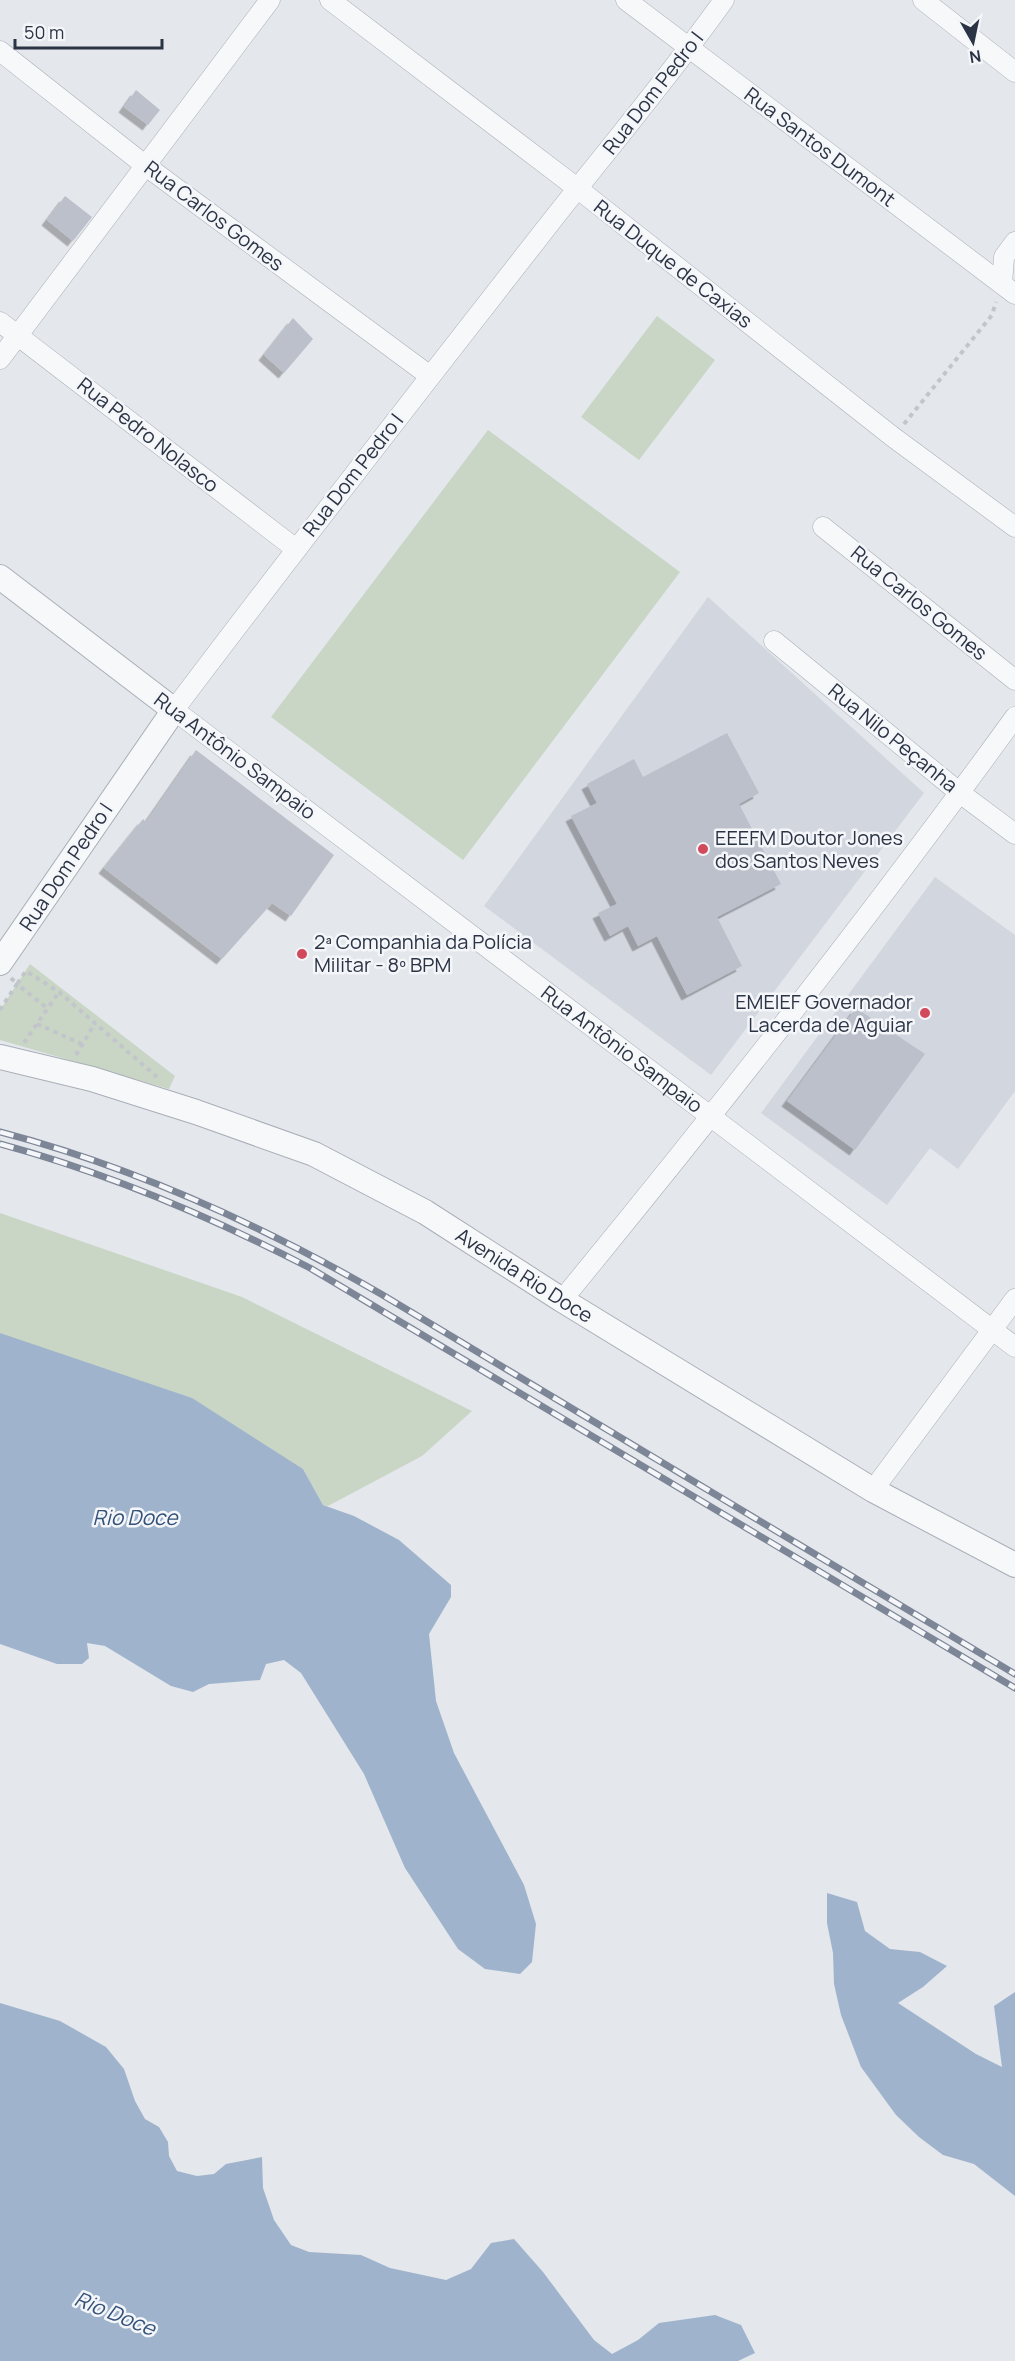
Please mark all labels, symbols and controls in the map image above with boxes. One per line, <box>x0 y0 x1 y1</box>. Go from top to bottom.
scale bar <box>15 12 162 50</box>
north arrow <box>943 12 1003 72</box>
text: 50 m <box>24 20 64 44</box>
street label: Rua Dom Pedro I <box>596 26 709 160</box>
text: N <box>968 45 983 69</box>
street label: Rua Santos Dumont <box>739 81 901 212</box>
street label: Rua Carlos Gomes <box>139 154 290 277</box>
street label: Rua Duque de Caxias <box>589 193 758 334</box>
street label: Rua Pedro Nolasco <box>72 371 225 498</box>
street label: Rua Dom Pedro I <box>296 408 409 542</box>
street label: Rua Carlos Gomes <box>845 539 993 666</box>
street label: Rua Nilo Peçanha <box>823 677 964 798</box>
street label: Rua Antônio Sampaio <box>149 686 322 825</box>
street label: Rua Dom Pedro I <box>13 797 118 936</box>
place label: EEEFM Doutor Jones dos Santos Neves <box>715 824 903 874</box>
marker: EEEFM Doutor Jones dos Santos Neves <box>696 842 710 856</box>
place label: 2ª Companhia da Polícia Militar - 8º BPM <box>314 928 532 978</box>
marker: 2ª Companhia da Polícia Militar - 8º BPM <box>295 947 309 961</box>
street label: Rua Antônio Sampaio <box>536 979 709 1119</box>
place label: EMEIEF Governador Lacerda de Aguiar <box>735 988 913 1038</box>
marker: EMEIEF Governador Lacerda de Aguiar <box>918 1006 932 1020</box>
street label: Avenida Rio Doce <box>451 1221 598 1329</box>
water label: Rio Doce <box>93 1503 179 1531</box>
water label: Rio Doce <box>71 2284 162 2343</box>

